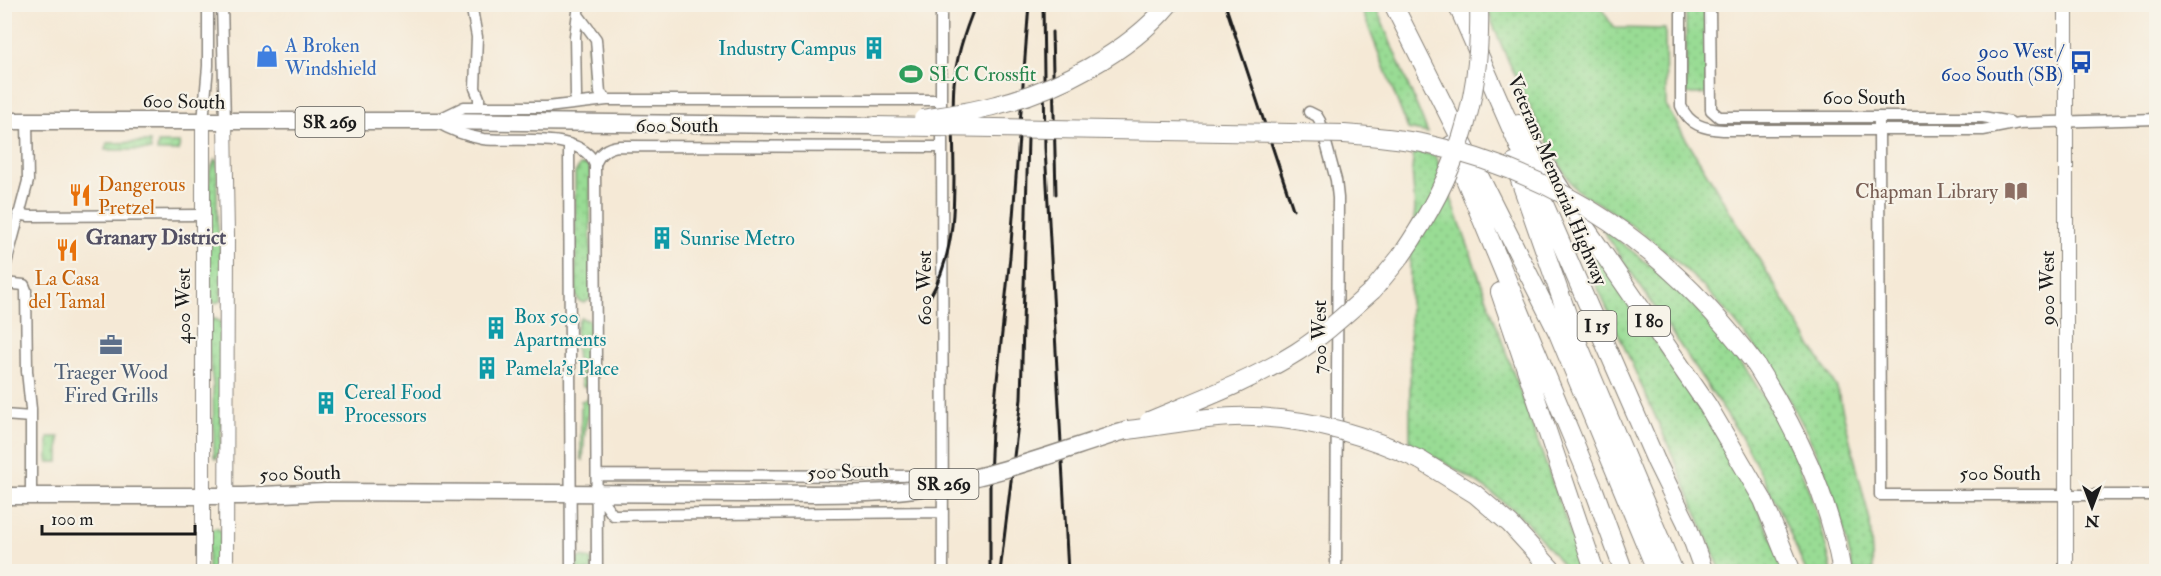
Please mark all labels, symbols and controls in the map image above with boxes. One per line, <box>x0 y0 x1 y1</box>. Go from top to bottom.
place label: A Broken Windshield <box>284 33 377 81</box>
building icon: Industry Campus <box>861 35 887 61</box>
place label: Industry Campus <box>718 36 856 62</box>
place label: 900 West / 600 South (SB) <box>1941 39 2065 87</box>
shop icon: A Broken Windshield <box>254 43 280 69</box>
bus stop icon: 900 West / 600 South (SB) <box>2068 49 2094 75</box>
sports icon: SLC Crossfit <box>898 61 924 87</box>
place label: SLC Crossfit <box>929 62 1037 87</box>
street label: Veterans Memorial Highway <box>1502 71 1614 290</box>
street label: 600 South <box>1823 85 1906 110</box>
street label: 600 South <box>142 88 226 115</box>
road number: SR 269 <box>296 107 364 137</box>
street label: 600 South <box>636 113 719 138</box>
place label: Dangerous Pretzel <box>98 172 185 220</box>
library icon: Chapman Library <box>2003 178 2029 204</box>
place label: Chapman Library <box>1855 179 1999 205</box>
restaurant icon: Dangerous Pretzel <box>67 182 93 208</box>
district label: Granary District <box>86 224 226 251</box>
building icon: Sunrise Metro <box>649 225 675 251</box>
place label: Sunrise Metro <box>680 226 795 251</box>
restaurant icon: La Casa del Tamal <box>54 237 80 263</box>
street label: 600 West <box>912 250 937 326</box>
street label: 900 West <box>2035 250 2060 328</box>
place label: La Casa del Tamal <box>28 266 106 314</box>
street label: 400 West <box>171 268 196 344</box>
street label: 700 West <box>1307 299 1332 374</box>
place label: Box 500 Apartments <box>513 304 606 353</box>
road number: I 80 <box>1628 306 1670 336</box>
road number: I 15 <box>1578 311 1616 341</box>
building icon: Box 500 Apartments <box>483 315 509 341</box>
office icon: Traeger Wood Fired Grills <box>98 332 124 358</box>
building icon: Pamela's Place <box>474 355 500 381</box>
place label: Pamela's Place <box>505 356 619 381</box>
place label: Traeger Wood Fired Grills <box>54 360 168 408</box>
place label: Cereal Food Processors <box>344 380 442 428</box>
building icon: Cereal Food Processors <box>313 390 339 416</box>
street label: 500 South <box>807 458 890 485</box>
street label: 500 South <box>259 460 342 487</box>
street label: 500 South <box>1959 461 2041 486</box>
road number: SR 269 <box>910 469 978 499</box>
north arrow <box>2062 477 2122 537</box>
scale bar <box>42 498 195 536</box>
text: 100 m <box>51 508 94 531</box>
text: N <box>2084 511 2100 531</box>

